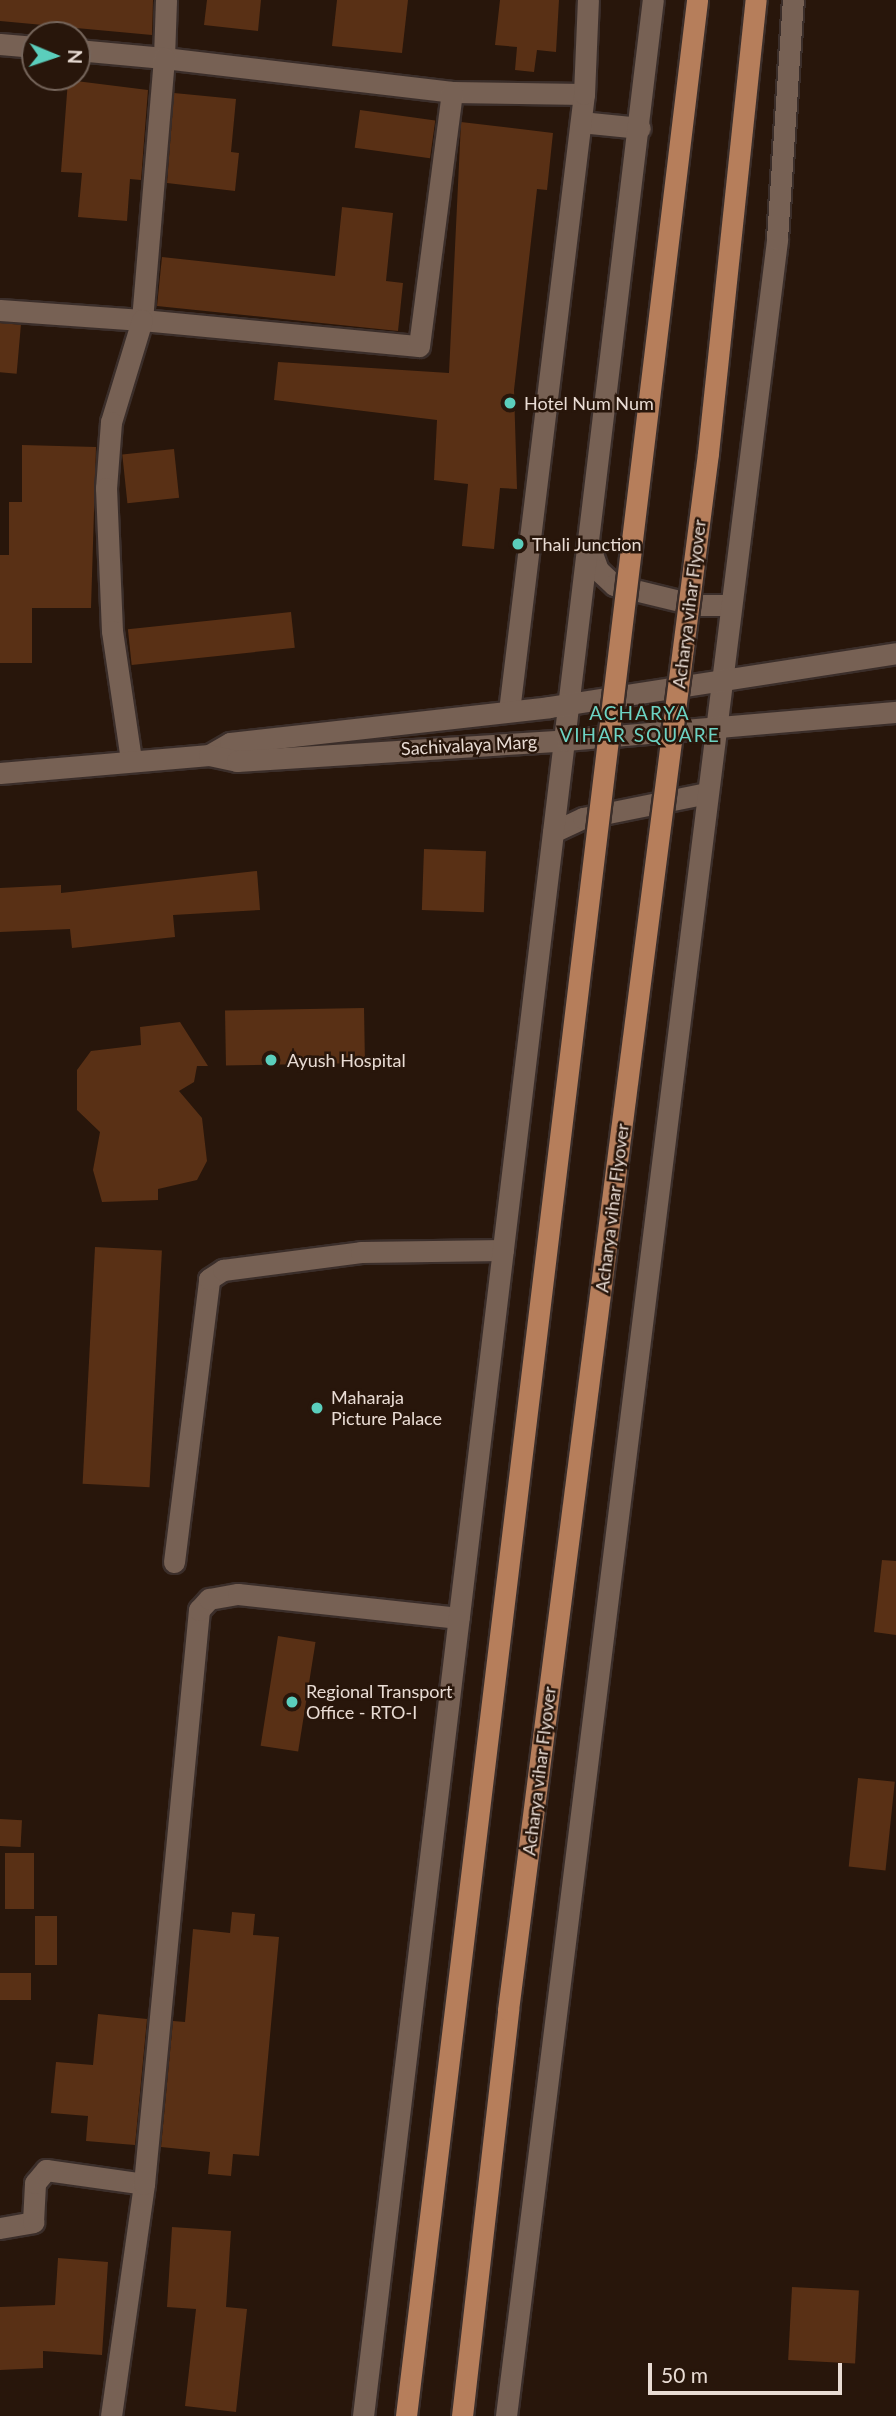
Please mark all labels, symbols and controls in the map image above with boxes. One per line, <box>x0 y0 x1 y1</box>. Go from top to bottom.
north arrow <box>21 21 91 91</box>
text: N <box>64 49 87 64</box>
place label: Hotel Num Num <box>524 392 654 414</box>
marker: Hotel Num Num <box>502 395 518 411</box>
street label: Acharya vihar Flyover <box>668 518 710 690</box>
place label: Thali Junction <box>532 533 642 555</box>
marker: Thali Junction <box>510 536 526 552</box>
district label: ACHARYA VIHAR SQUARE <box>561 702 719 746</box>
street label: Sachivalaya Marg <box>400 731 538 759</box>
place label: Ayush Hospital <box>287 1049 406 1071</box>
marker: Ayush Hospital <box>261 1050 281 1070</box>
street label: Acharya vihar Flyover <box>591 1122 633 1294</box>
place label: Maharaja Picture Palace <box>331 1387 442 1430</box>
marker: Maharaja Picture Palace <box>309 1400 325 1416</box>
place label: Regional Transport Office - RTO-I <box>306 1681 453 1724</box>
street label: Acharya vihar Flyover <box>518 1685 560 1857</box>
marker: Regional Transport Office - RTO-I <box>284 1694 300 1710</box>
scale bar <box>651 2350 845 2394</box>
text: 50 m <box>661 2362 708 2387</box>

